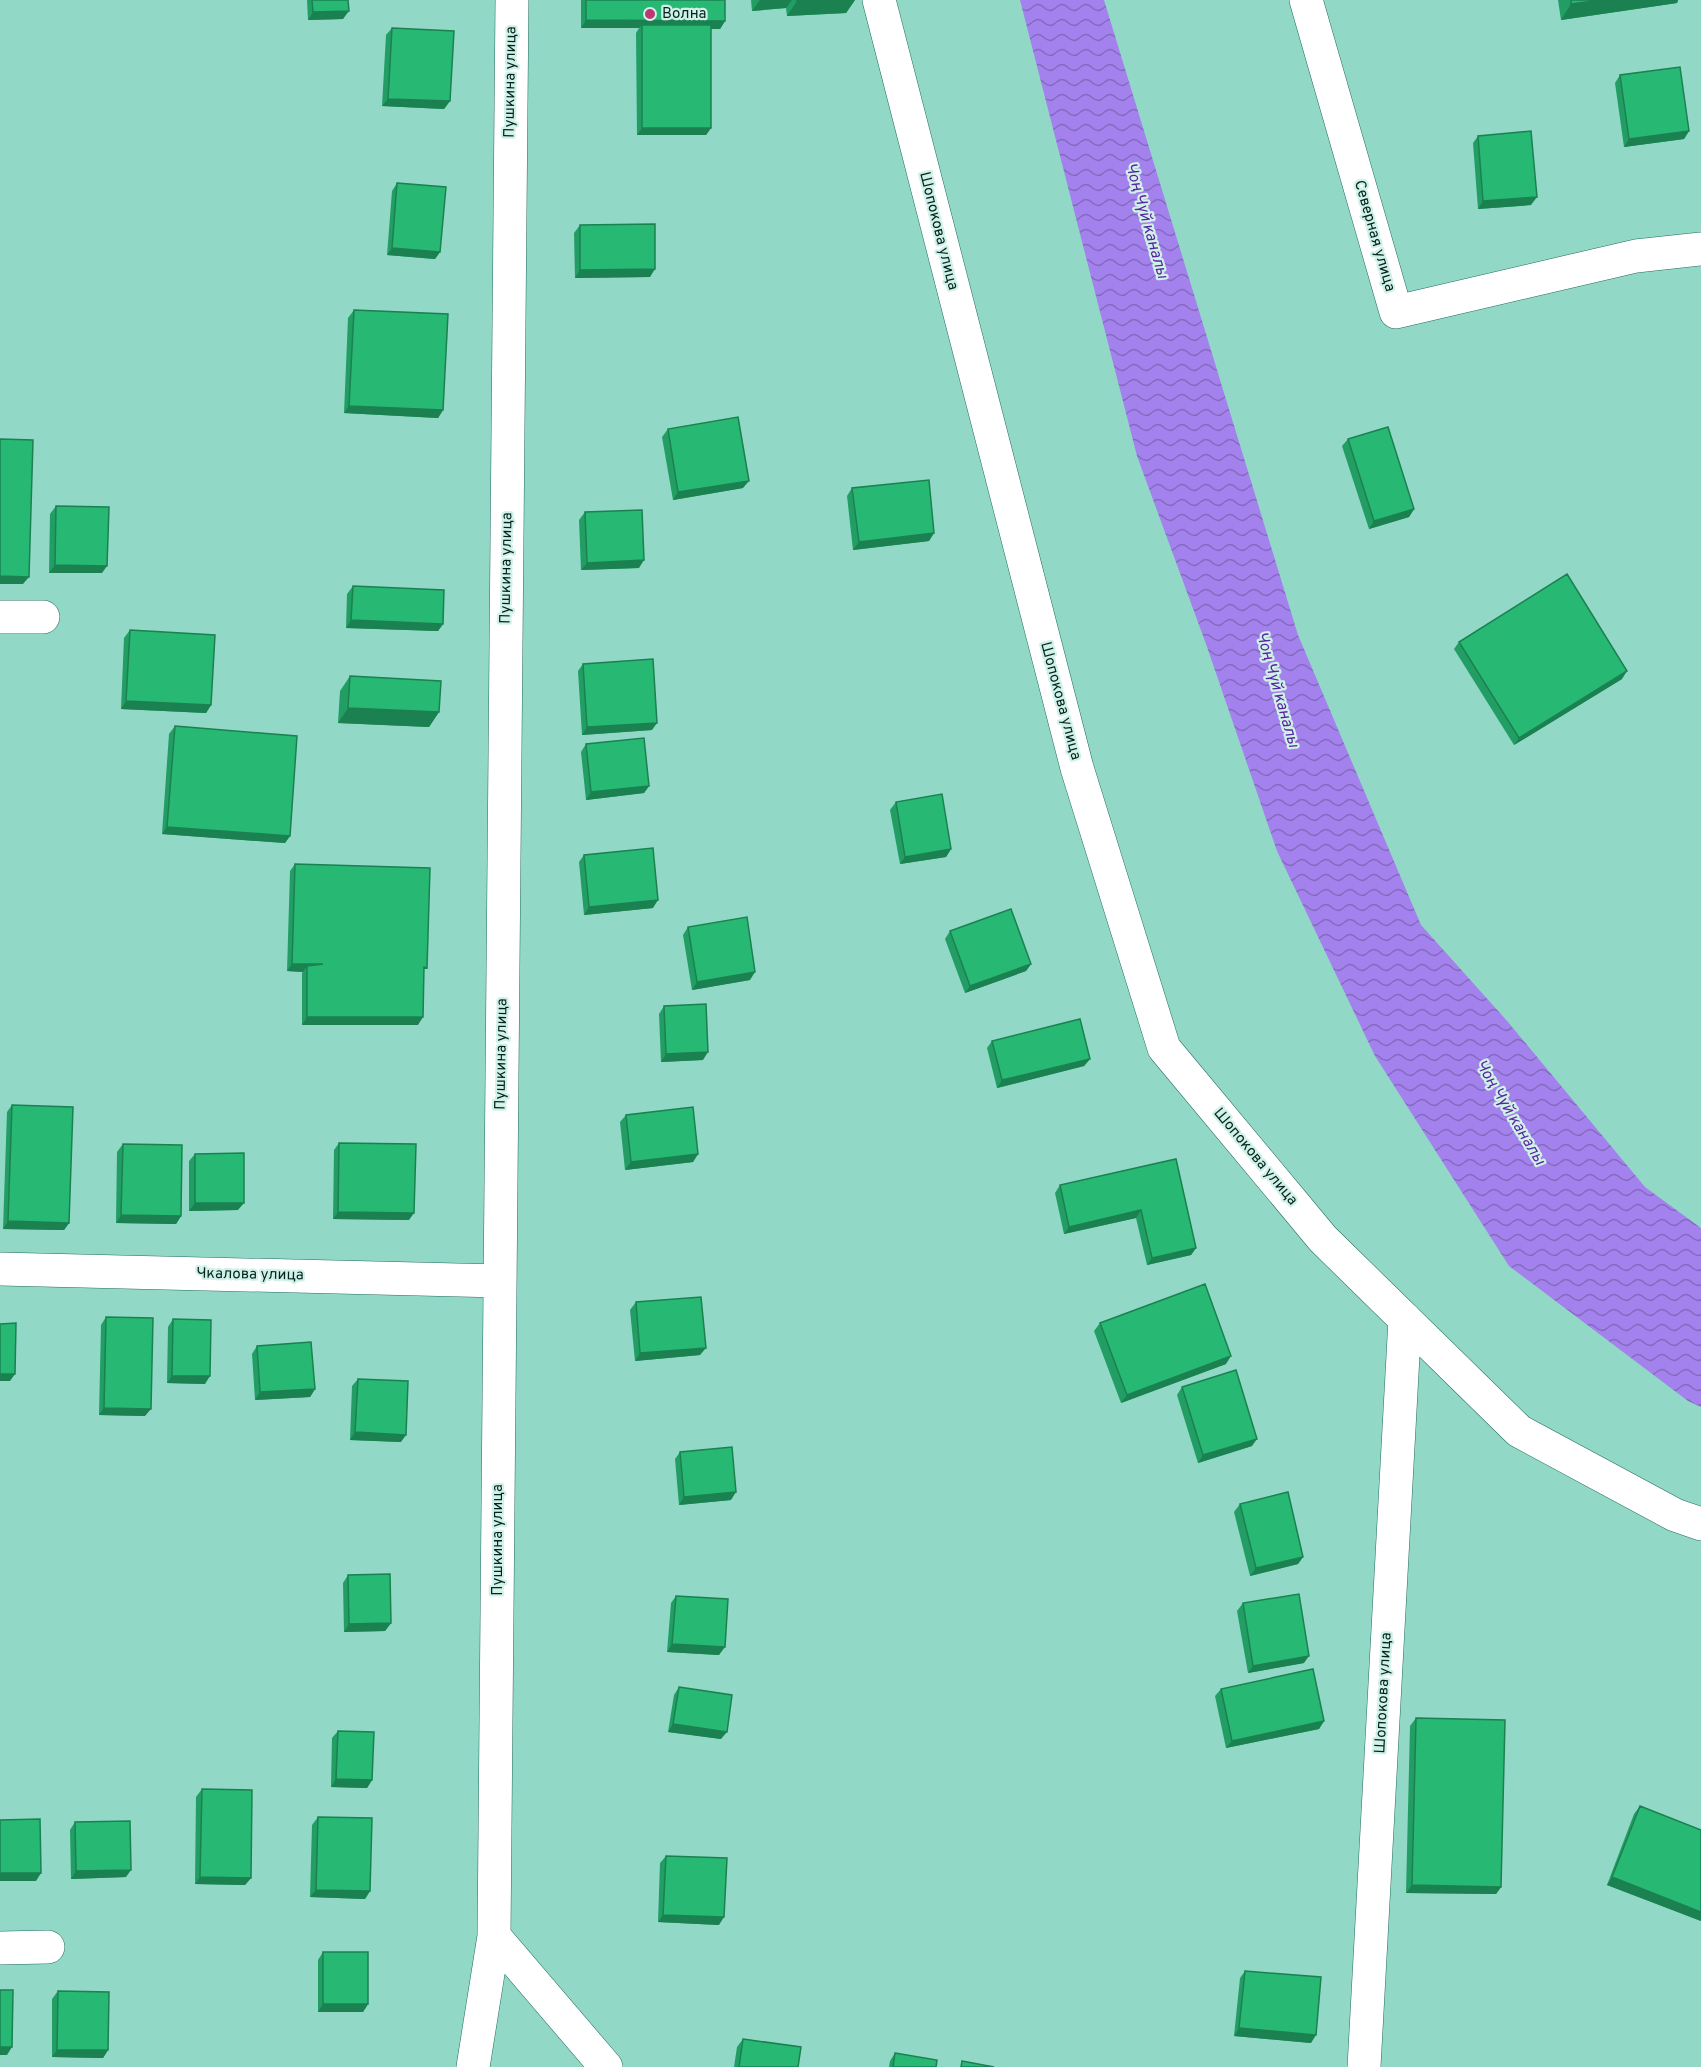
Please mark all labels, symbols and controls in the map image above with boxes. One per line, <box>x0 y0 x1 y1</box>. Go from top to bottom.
place label: Волна <box>662 5 706 24</box>
marker: Волна <box>643 7 657 21</box>
street label: Пушкина улица <box>501 26 521 138</box>
water label: Чоң Чүй каналы <box>1120 161 1172 282</box>
street label: Шопокова улица <box>914 170 962 292</box>
street label: Северная улица <box>1349 178 1399 294</box>
street label: Пушкина улица <box>497 512 517 624</box>
water label: Чоң Чүй каналы <box>1251 630 1303 751</box>
street label: Шопокова улица <box>1035 640 1085 762</box>
street label: Пушкина улица <box>492 998 512 1110</box>
water label: Чоң Чүй каналы <box>1471 1057 1550 1170</box>
street label: Шопокова улица <box>1209 1104 1301 1210</box>
street label: Чкалова улица <box>196 1265 304 1285</box>
street label: Пушкина улица <box>489 1484 508 1596</box>
street label: Шопокова улица <box>1371 1632 1397 1754</box>

